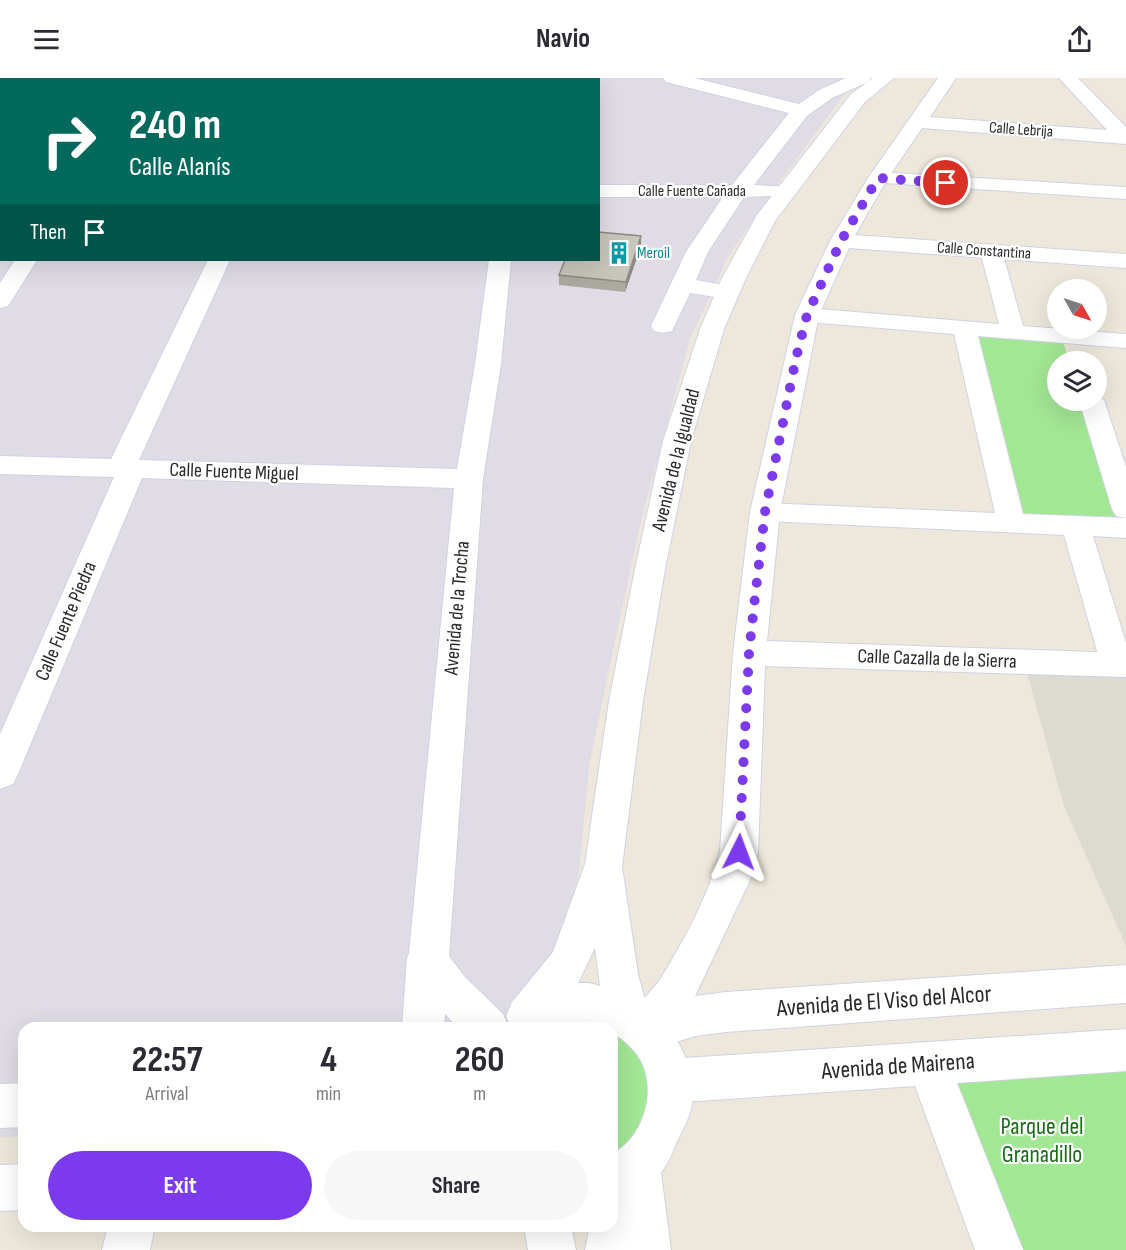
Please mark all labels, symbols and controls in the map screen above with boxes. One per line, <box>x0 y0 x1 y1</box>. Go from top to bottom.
icon: menu <box>30 23 63 56</box>
text: Navio <box>536 23 590 55</box>
icon: share <box>1063 23 1096 56</box>
text: 240 m <box>129 100 221 151</box>
icon: right <box>30 102 108 180</box>
street label: Calle Lebrija <box>988 118 1054 142</box>
text: Calle Alanís <box>129 151 231 183</box>
pin <box>920 157 971 208</box>
icon: arrive <box>929 166 962 199</box>
street label: Calle Fuente Cañada <box>638 182 746 201</box>
icon: arrive <box>78 216 111 249</box>
text: Then <box>30 219 66 246</box>
street label: Calle Constantina <box>936 238 1032 264</box>
building icon: Meroil <box>606 240 632 266</box>
place label: Meroil <box>637 244 670 263</box>
north arrow <box>1047 279 1107 339</box>
map controls <box>1047 279 1107 411</box>
button: layers <box>1047 351 1107 411</box>
street label: Avenida de la Igualdad <box>646 386 705 535</box>
street label: Calle Fuente Miguel <box>169 458 299 486</box>
street label: Avenida de la Trocha <box>439 540 475 677</box>
street label: Calle Fuente Piedra <box>30 558 102 684</box>
street label: Calle Cazalla de la Sierra <box>857 644 1017 674</box>
position arrow <box>707 820 771 884</box>
street label: Avenida de El Viso del Alcor <box>775 979 992 1023</box>
text: 22:57 <box>132 1039 203 1082</box>
text: 4 <box>320 1039 337 1082</box>
text: 260 <box>455 1039 505 1082</box>
street label: Avenida de Mairena <box>819 1046 976 1086</box>
text: Arrival <box>146 1082 189 1106</box>
text: min <box>316 1082 341 1106</box>
text: m <box>473 1082 486 1106</box>
park label: Parque del Granadillo <box>1000 1112 1084 1169</box>
button: Exit <box>48 1151 312 1220</box>
button: Share <box>324 1151 588 1220</box>

